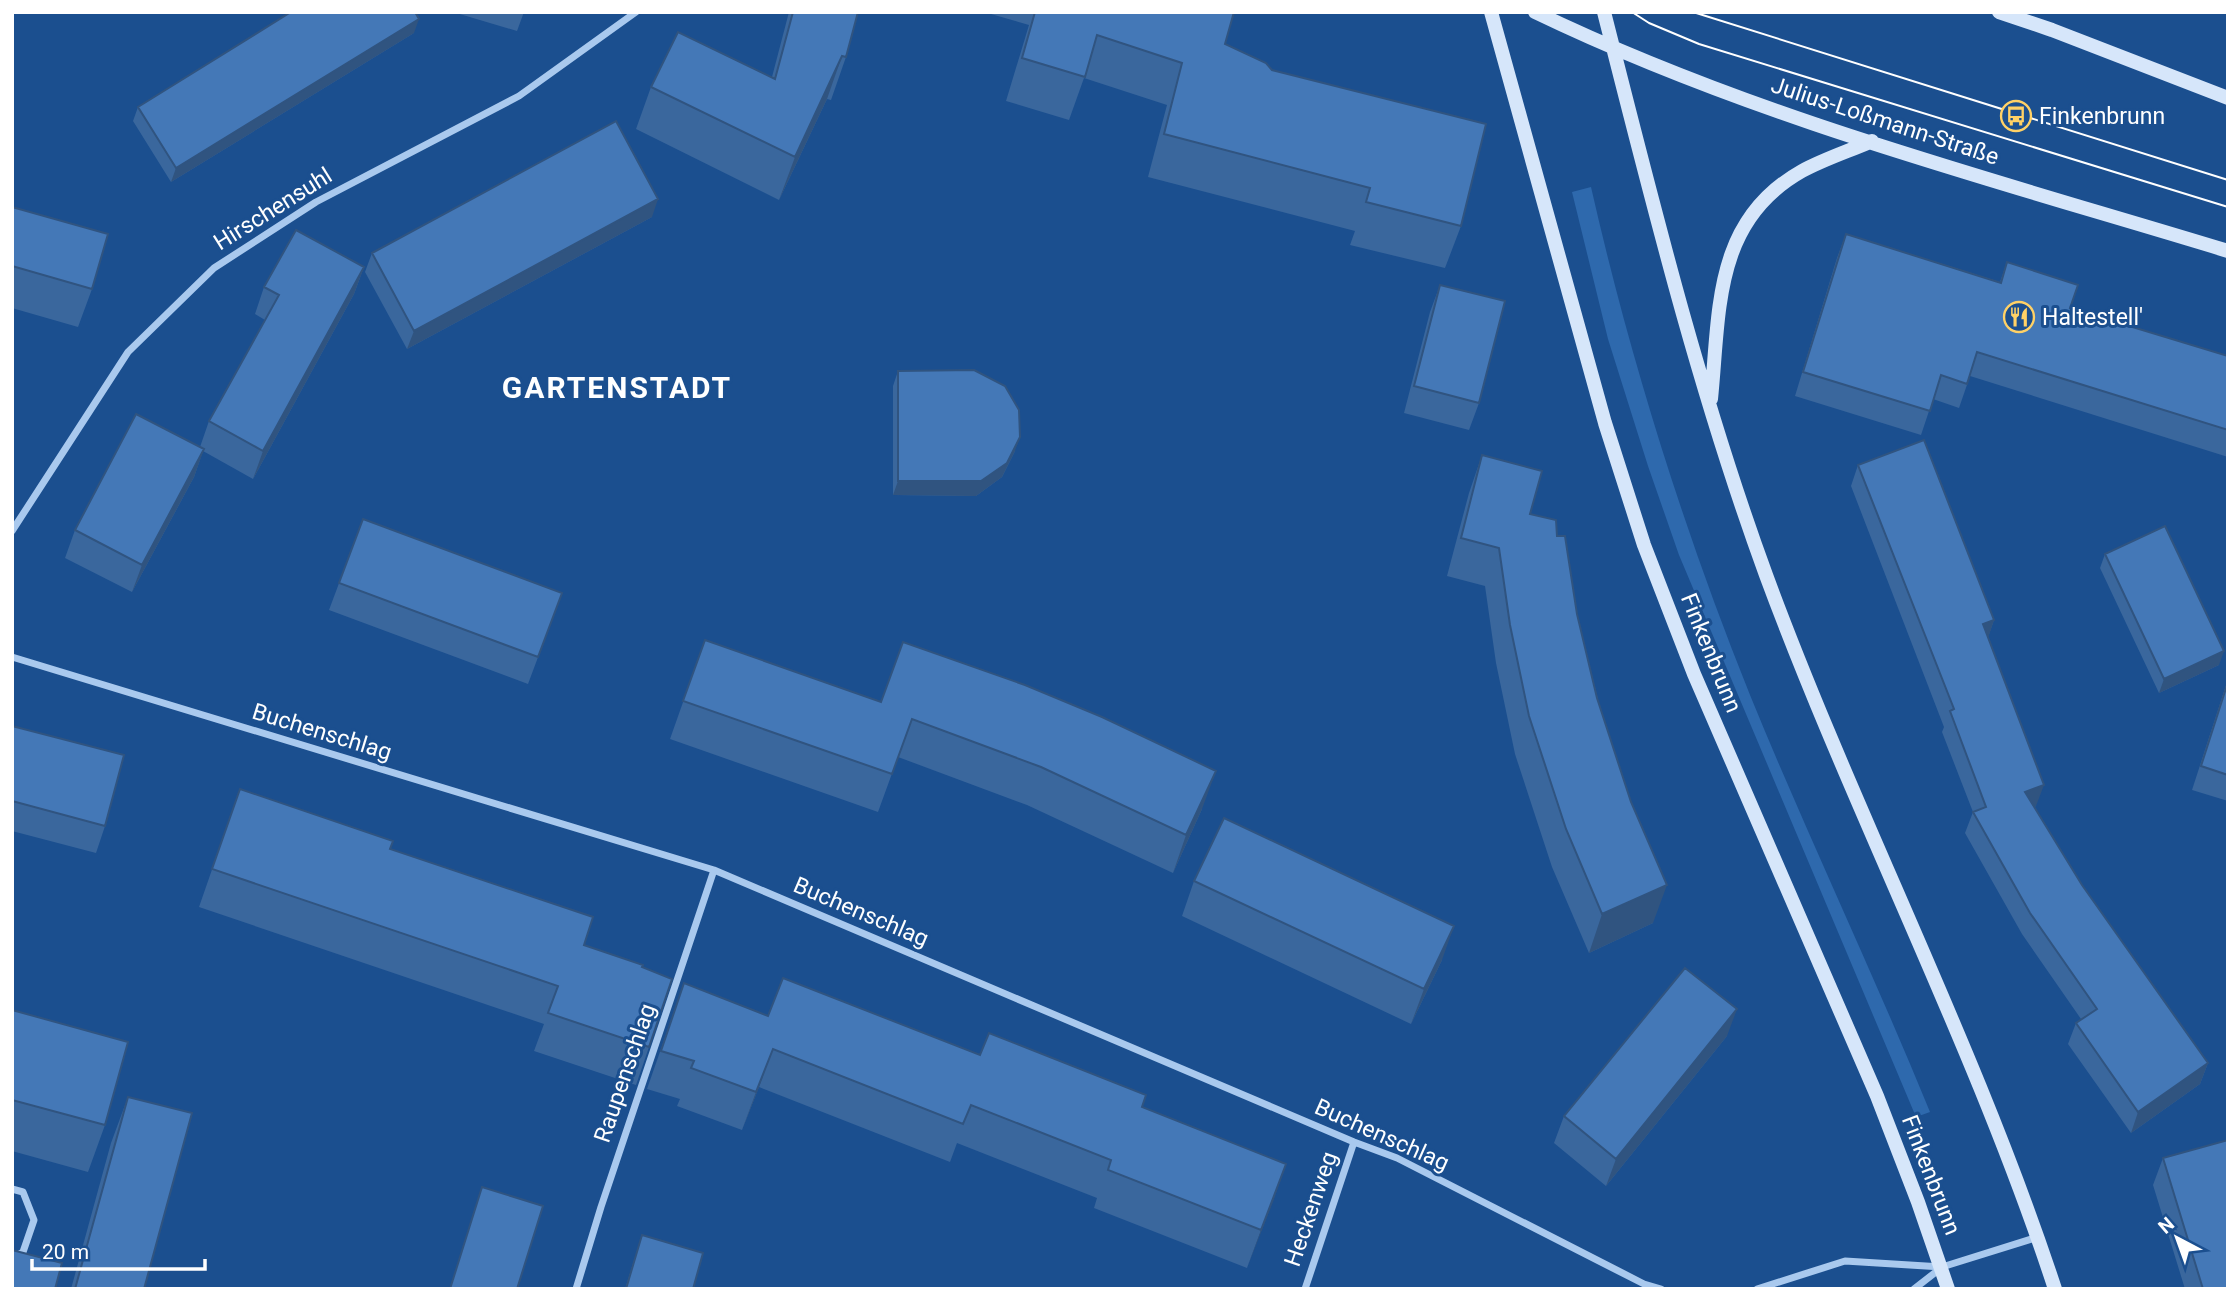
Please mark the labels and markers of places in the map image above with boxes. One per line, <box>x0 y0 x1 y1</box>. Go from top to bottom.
bus stop icon: Finkenbrunn <box>1999 99 2033 133</box>
place label: Finkenbrunn <box>2039 103 2165 130</box>
restaurant icon: Haltestell' <box>2002 300 2036 334</box>
place label: Haltestell' <box>2042 304 2143 331</box>

